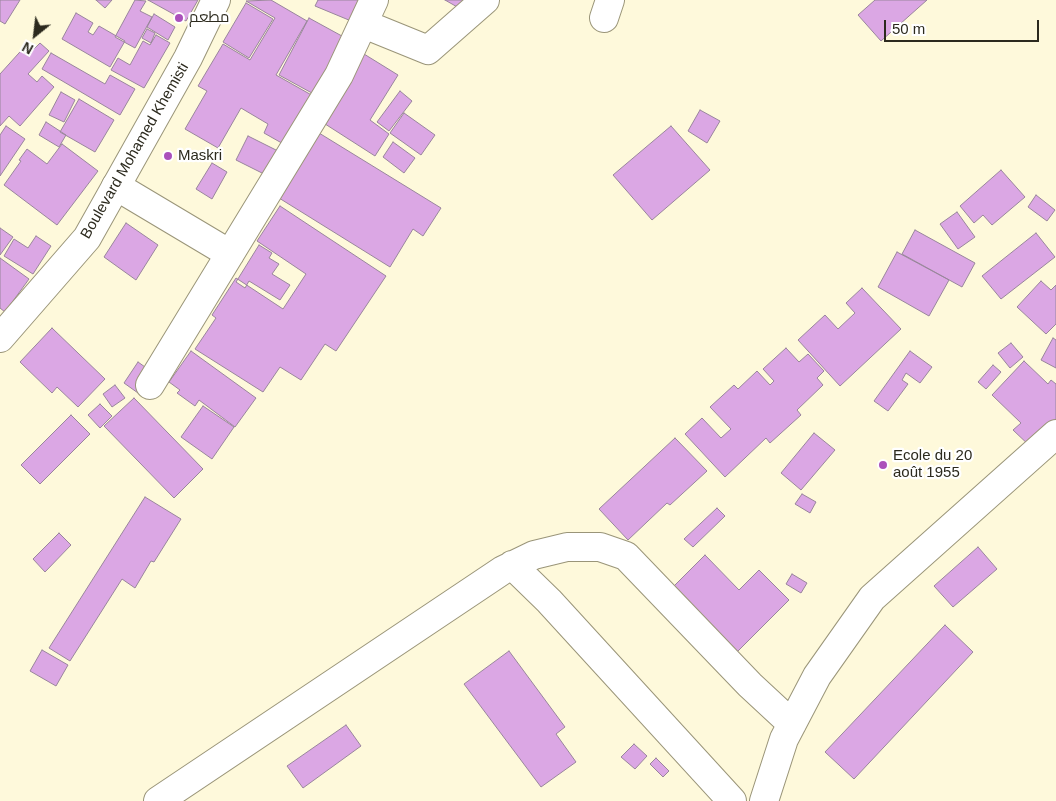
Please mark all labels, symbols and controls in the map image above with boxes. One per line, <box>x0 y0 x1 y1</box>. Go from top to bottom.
place label: مطعم <box>189 9 229 27</box>
north arrow <box>10 10 60 60</box>
scale bar <box>886 10 1041 42</box>
marker: مطعم <box>173 12 185 24</box>
text: 50 m <box>892 20 925 37</box>
text: N <box>19 39 36 58</box>
street label: Boulevard Mohamed Khemisti <box>77 60 193 242</box>
place label: Maskri <box>178 147 222 165</box>
marker: Maskri <box>162 150 174 162</box>
place label: Ecole du 20 août 1955 <box>893 447 972 482</box>
marker: Ecole du 20 août 1955 <box>877 459 889 471</box>

